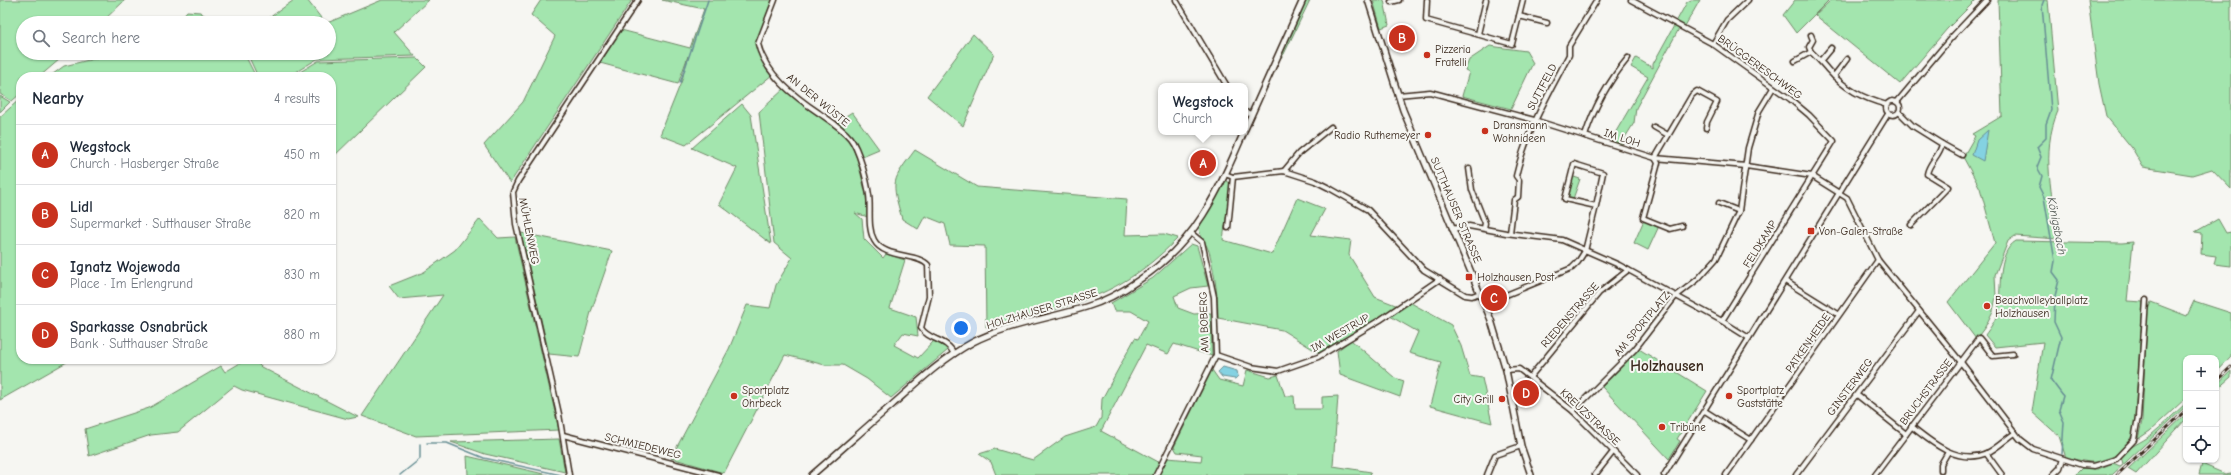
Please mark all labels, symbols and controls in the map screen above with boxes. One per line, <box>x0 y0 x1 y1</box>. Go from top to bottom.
search box <box>16 16 336 60</box>
pin: B <box>1389 23 1415 53</box>
icon: search <box>30 27 52 49</box>
text: Search here <box>62 29 140 47</box>
street label: BRÜGGERESCHWEG <box>1715 32 1805 102</box>
place label: Pizzeria Fratelli <box>1435 43 1471 69</box>
marker: Pizzeria Fratelli <box>1422 50 1432 60</box>
street label: SUTTFELD <box>1524 61 1560 112</box>
street label: AN DER WÜSTE <box>784 71 852 129</box>
popup <box>1158 83 1248 135</box>
text: Nearby <box>32 89 83 108</box>
text: 4 results <box>274 91 320 106</box>
text: Wegstock <box>1173 93 1233 111</box>
text: Church <box>1173 111 1212 126</box>
place label: Dransmann Wohnideen <box>1493 119 1547 145</box>
marker: Dransmann Wohnideen <box>1480 126 1490 136</box>
street label: IM LOH <box>1602 126 1642 150</box>
place label: Radio Ruthemeyer <box>1334 129 1421 142</box>
marker: Radio Ruthemeyer <box>1423 130 1433 140</box>
text: Wegstock <box>70 138 131 156</box>
text: A <box>41 147 49 162</box>
text: 450 m <box>284 147 320 162</box>
pin: A <box>1190 148 1216 178</box>
street label: SUTTHAUSER STRASSE <box>1428 155 1484 265</box>
text: Church · Hasberger Straße <box>70 156 219 171</box>
street label: MÜHLENWEG <box>516 196 542 266</box>
water label: Königsbach <box>2045 196 2069 256</box>
text: Lidl <box>70 198 93 216</box>
text: B <box>41 207 49 222</box>
text: 820 m <box>283 207 320 222</box>
text: Supermarket · Sutthauser Straße <box>70 216 251 231</box>
street label: FELDKAMP <box>1740 218 1780 270</box>
place label: Von-Galen-Straße <box>1819 225 1903 238</box>
marker: Von-Galen-Straße <box>1806 226 1816 236</box>
text: Ignatz Wojewoda <box>70 258 180 276</box>
text: C <box>41 267 49 282</box>
text: 830 m <box>284 267 320 282</box>
place label: Holzhausen Post <box>1477 271 1555 284</box>
marker: Holzhausen Post <box>1464 272 1474 282</box>
text: Place · Im Erlengrund <box>70 276 193 291</box>
street label: RIEDENSTRASSE <box>1538 280 1602 350</box>
pin: C <box>1481 283 1507 313</box>
street label: HOLZHAUSER STRASSE <box>985 286 1099 332</box>
street label: AM SPORTPLATZ <box>1611 289 1673 359</box>
street label: AM BOBERG <box>1196 291 1212 353</box>
place label: Beachvolleyballplatz Holzhausen <box>1995 294 2088 320</box>
marker: Beachvolleyballplatz Holzhausen <box>1982 301 1992 311</box>
street label: IM WESTRUP <box>1308 311 1372 355</box>
street label: PATKENHEIDE <box>1783 311 1833 375</box>
text: Sparkasse Osnabrück <box>70 318 208 336</box>
your location <box>951 318 971 338</box>
text: D <box>41 327 49 342</box>
text: 880 m <box>284 327 320 342</box>
text: Bank · Sutthauser Straße <box>70 336 208 351</box>
map controls <box>2183 355 2219 463</box>
button: + <box>2183 355 2219 391</box>
street label: GINSTERWEG <box>1824 356 1876 418</box>
street label: BRUCHSTRASSE <box>1897 356 1955 428</box>
district label: Holzhausen <box>1630 357 1704 375</box>
pin: D <box>1513 378 1539 408</box>
place label: Sportplatz Ohrbeck <box>742 384 789 410</box>
place label: Sportplatz Gaststätte <box>1737 384 1784 410</box>
street label: KREUZSTRASSE <box>1557 386 1623 448</box>
marker: Sportplatz Ohrbeck <box>729 391 739 401</box>
marker: Sportplatz Gaststätte <box>1724 391 1734 401</box>
button: − <box>2183 391 2219 427</box>
place label: City Grill <box>1453 393 1494 406</box>
marker: City Grill <box>1497 394 1507 404</box>
place label: Tribüne <box>1670 421 1706 434</box>
marker: Tribüne <box>1657 422 1667 432</box>
button: locate <box>2183 427 2219 463</box>
street label: SCHMIEDEWEG <box>603 430 683 462</box>

